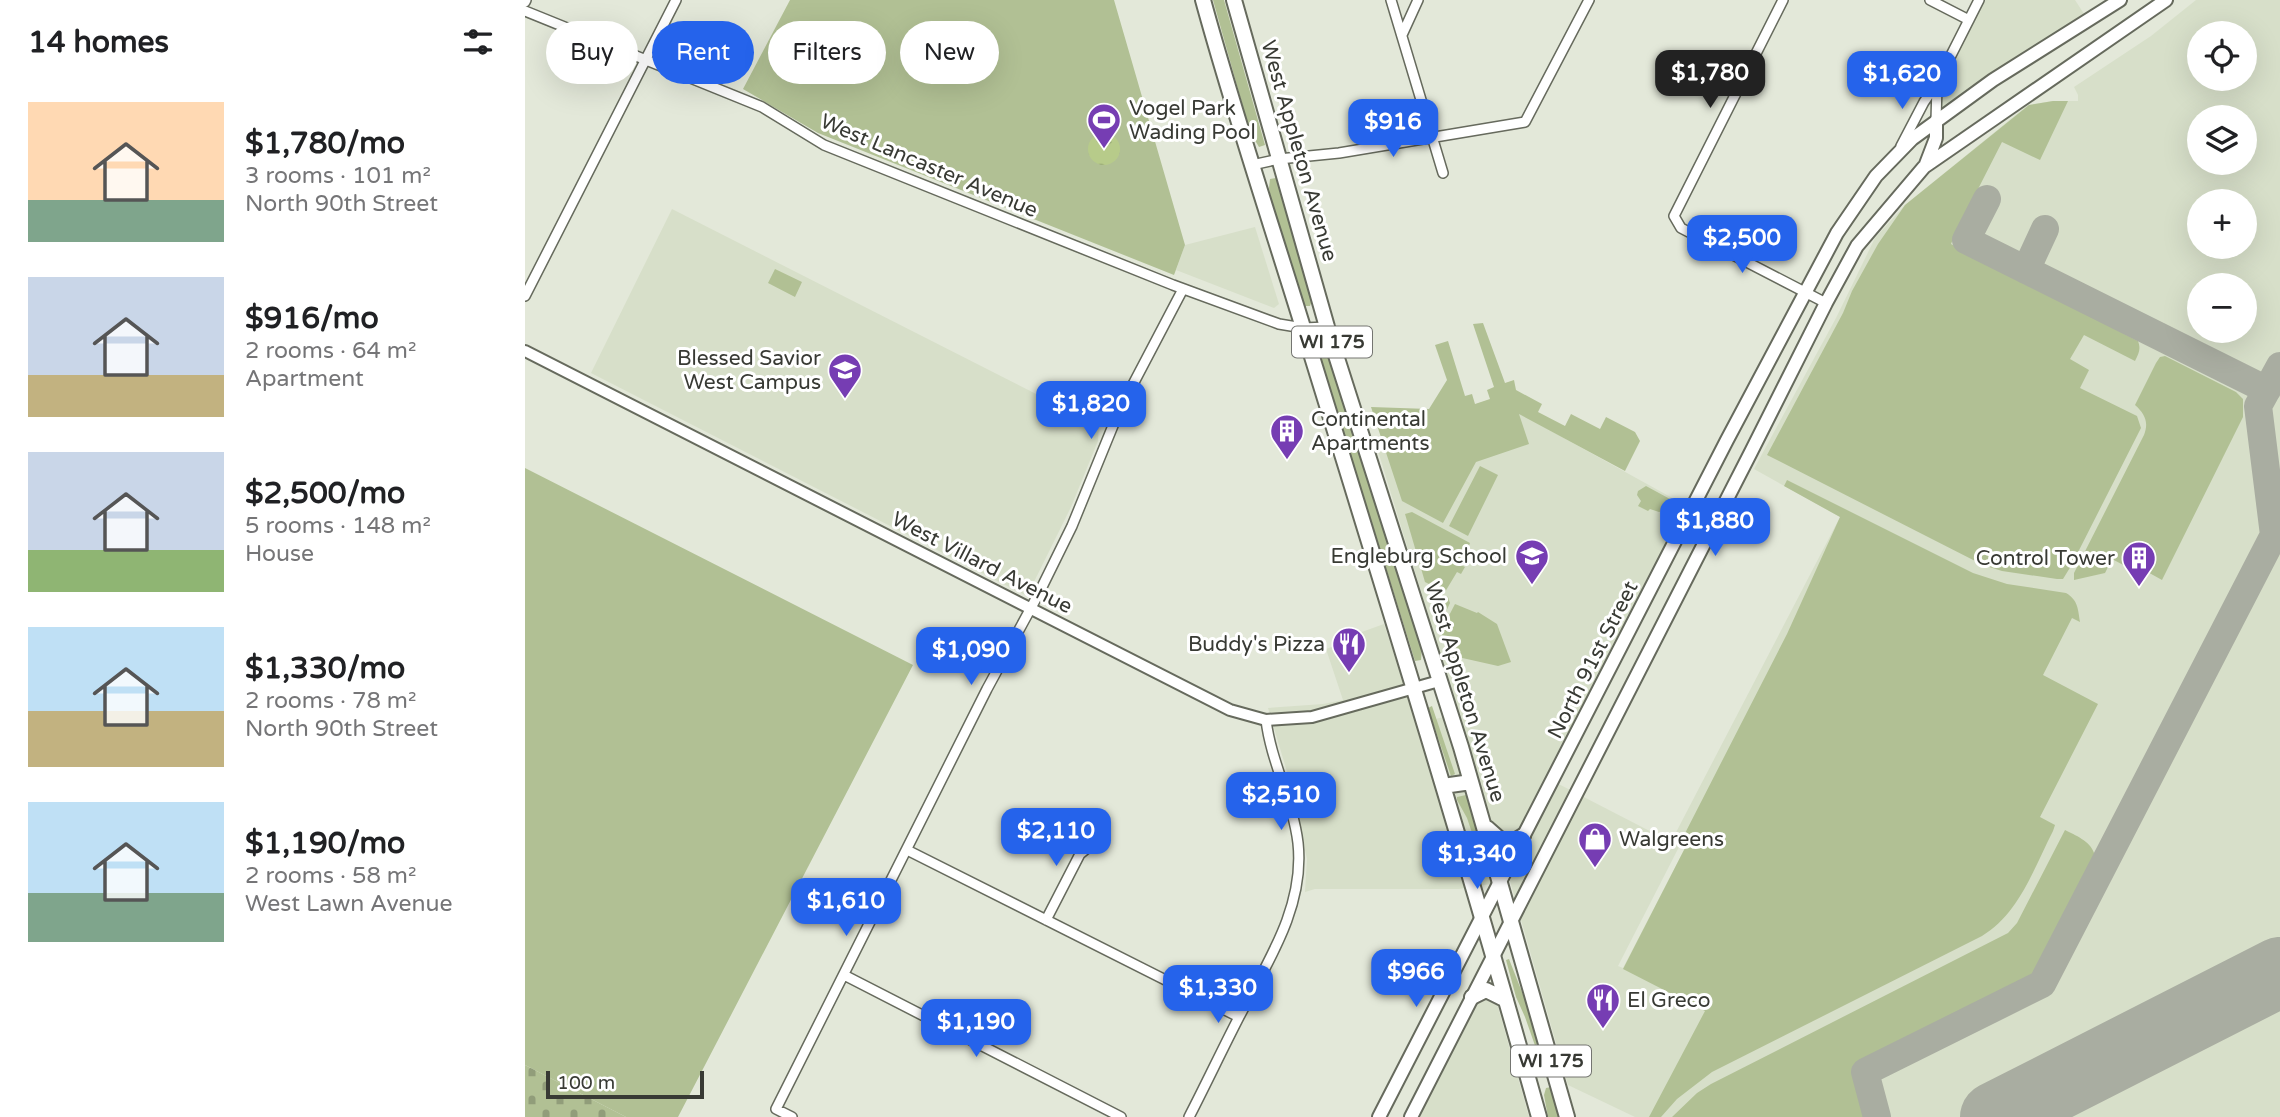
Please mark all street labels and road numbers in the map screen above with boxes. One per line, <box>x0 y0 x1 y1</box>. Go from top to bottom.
street label: West Appleton Avenue <box>1255 38 1343 265</box>
street label: West Lancaster Avenue <box>817 109 1042 223</box>
road number: WI 175 <box>1292 326 1372 358</box>
street label: West Villard Avenue <box>888 507 1076 619</box>
street label: North 91st Street <box>1542 577 1644 743</box>
street label: West Appleton Avenue <box>1420 579 1510 805</box>
road number: WI 175 <box>1511 1046 1591 1077</box>

